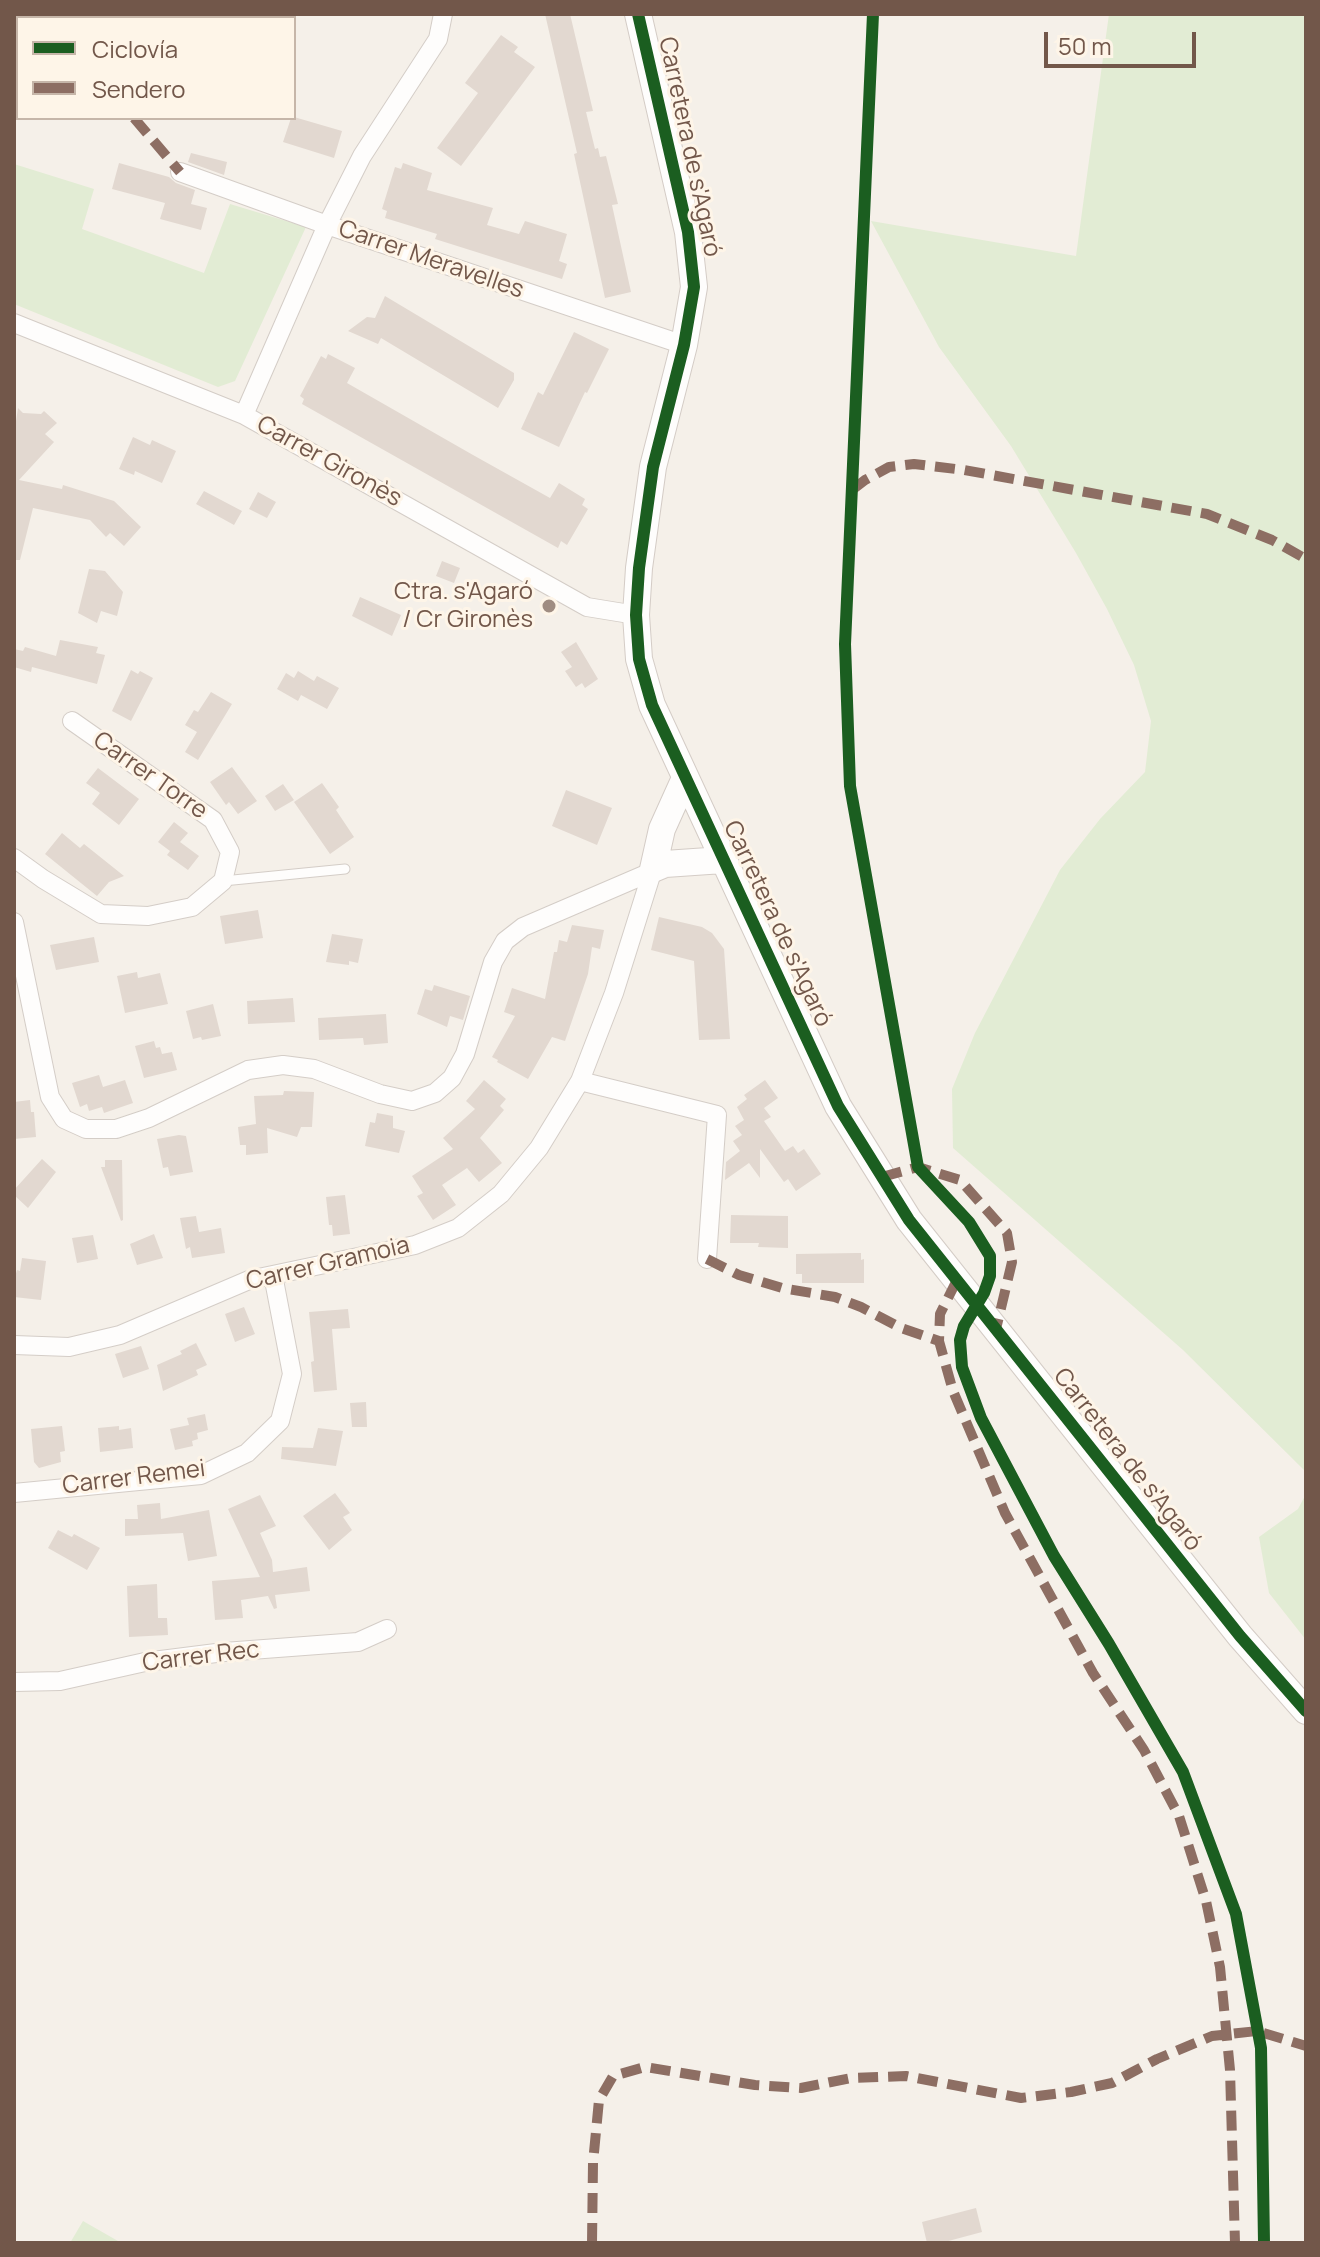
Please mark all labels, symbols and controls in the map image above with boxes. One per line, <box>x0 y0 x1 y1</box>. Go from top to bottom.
legend <box>16 16 296 120</box>
scale bar <box>1048 16 1200 66</box>
text: 50 m <box>1058 29 1112 62</box>
text: Ciclovía <box>92 32 178 65</box>
street label: Carretera de s'Agaró <box>652 35 726 259</box>
text: Sendero <box>92 72 186 105</box>
street label: Carrer Meravelles <box>335 215 527 305</box>
street label: Carrer Gironès <box>252 410 406 514</box>
place label: Ctra. s'Agaró / Cr Gironès <box>394 578 533 634</box>
marker: Ctra. s'Agaró / Cr Gironès <box>540 597 558 615</box>
street label: Carrer Torre <box>87 726 213 826</box>
street label: Carretera de s'Agaró <box>717 816 837 1032</box>
street label: Carrer Gramoia <box>243 1231 413 1297</box>
street label: Carretera de s'Agaró <box>1047 1363 1207 1557</box>
street label: Carrer Remei <box>61 1455 207 1501</box>
street label: Carrer Rec <box>141 1636 261 1678</box>

